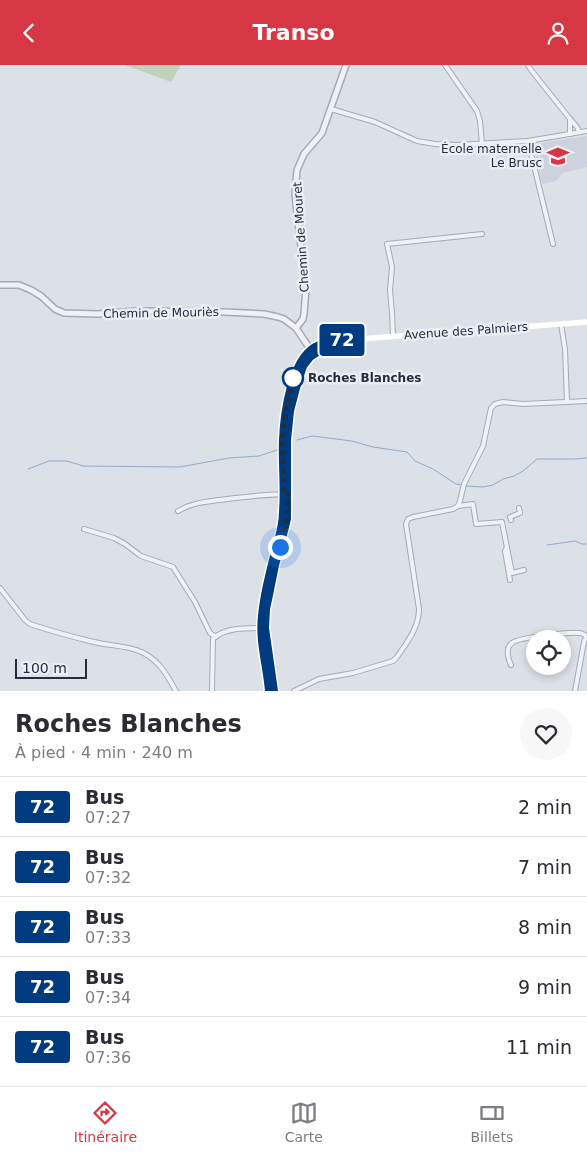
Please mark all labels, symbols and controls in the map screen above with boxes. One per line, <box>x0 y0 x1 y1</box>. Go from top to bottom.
icon: back <box>15 19 43 47</box>
icon: person <box>544 19 572 47</box>
text: Transo <box>252 20 335 45</box>
place label: École maternelle Le Brusc <box>441 141 542 170</box>
school or university icon: École maternelle Le Brusc <box>545 143 571 169</box>
street label: Chemin de Mouret <box>290 181 312 293</box>
street label: Chemin de Mouriès <box>103 305 219 321</box>
street label: Avenue des Palmiers <box>403 320 529 342</box>
line badge: 72 <box>320 324 364 356</box>
text: 72 <box>329 329 355 350</box>
marker: Roches Blanches <box>282 367 304 389</box>
place label: Roches Blanches <box>308 371 421 385</box>
your location <box>268 535 293 560</box>
map controls <box>526 630 571 675</box>
button: locate <box>526 630 571 675</box>
scale bar <box>15 656 88 679</box>
text: 100 m <box>22 660 67 676</box>
button: heart <box>520 708 572 760</box>
text: Roches Blanches <box>15 710 242 738</box>
text: À pied · 4 min · 240 m <box>15 743 193 762</box>
text: Bus <box>85 786 124 808</box>
text: 72 <box>30 796 55 817</box>
text: 2 min <box>518 796 572 818</box>
text: 07:27 <box>85 808 131 827</box>
text: Bus <box>85 846 124 868</box>
text: 72 <box>30 856 55 877</box>
text: 7 min <box>518 856 572 878</box>
text: 07:32 <box>85 868 131 887</box>
text: Bus <box>85 906 124 928</box>
text: 72 <box>30 916 55 937</box>
text: 8 min <box>518 916 572 938</box>
text: 07:33 <box>85 928 131 947</box>
text: Bus <box>85 966 124 988</box>
text: 72 <box>30 976 55 997</box>
text: 9 min <box>518 976 572 998</box>
text: 07:34 <box>85 988 131 1007</box>
text: Bus <box>85 1026 124 1048</box>
text: 72 <box>30 1036 55 1057</box>
text: 11 min <box>506 1036 572 1058</box>
text: 07:36 <box>85 1048 131 1067</box>
tab: Itinéraire <box>74 1099 137 1145</box>
tab: Carte <box>285 1099 323 1145</box>
tab: Billets <box>471 1099 513 1145</box>

